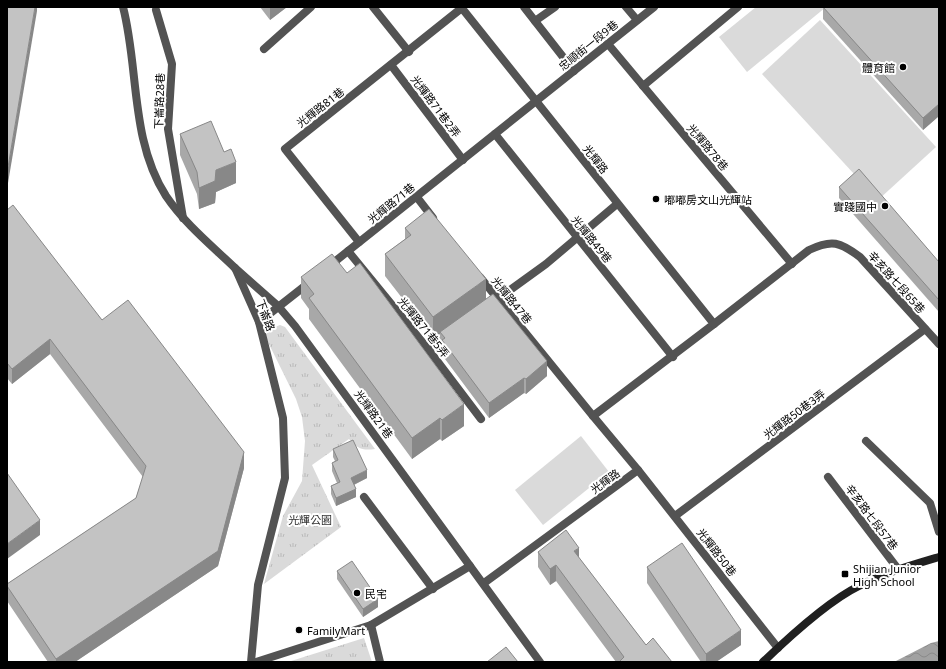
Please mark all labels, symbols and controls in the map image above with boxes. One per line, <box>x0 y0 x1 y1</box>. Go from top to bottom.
street label: 忠順街一段9巷 <box>555 16 621 74</box>
place label: 體育館 <box>862 60 895 75</box>
marker: 體育館 <box>898 62 908 72</box>
street label: 下崙路28巷 <box>151 72 167 130</box>
street label: 光輝路71巷2弄 <box>408 72 464 140</box>
street label: 光輝路81巷 <box>293 84 347 130</box>
street label: 光輝路78巷 <box>684 121 732 173</box>
street label: 光輝路 <box>580 141 612 177</box>
street label: 光輝路71巷 <box>364 179 418 227</box>
place label: 嘟嘟房文山光輝站 <box>664 192 752 207</box>
marker: 嘟嘟房文山光輝站 <box>651 194 661 204</box>
place label: 實踐國中 <box>833 199 877 214</box>
marker: 實踐國中 <box>880 201 890 211</box>
street label: 光輝路49巷 <box>568 212 616 266</box>
street label: 辛亥路七段65巷 <box>865 248 929 316</box>
street label: 光輝路47巷 <box>488 273 536 327</box>
street label: 光輝路71巷5弄 <box>395 294 453 360</box>
street label: 下崙路 <box>253 297 279 333</box>
street label: 光輝路50巷3弄 <box>760 386 828 442</box>
street label: 光輝路21巷 <box>351 387 397 441</box>
street label: 光輝路 <box>587 465 623 497</box>
street label: 辛亥路七段57巷 <box>842 481 902 553</box>
park label: 光輝公園 <box>288 512 332 527</box>
street label: 光輝路50巷 <box>694 525 740 579</box>
place label: Shijian Junior High School <box>853 561 921 589</box>
marker: Shijian Junior High School <box>840 569 850 579</box>
place label: 民宅 <box>365 586 387 601</box>
marker: 民宅 <box>352 588 362 598</box>
place label: FamilyMart <box>307 623 365 638</box>
marker: FamilyMart <box>294 625 304 635</box>

